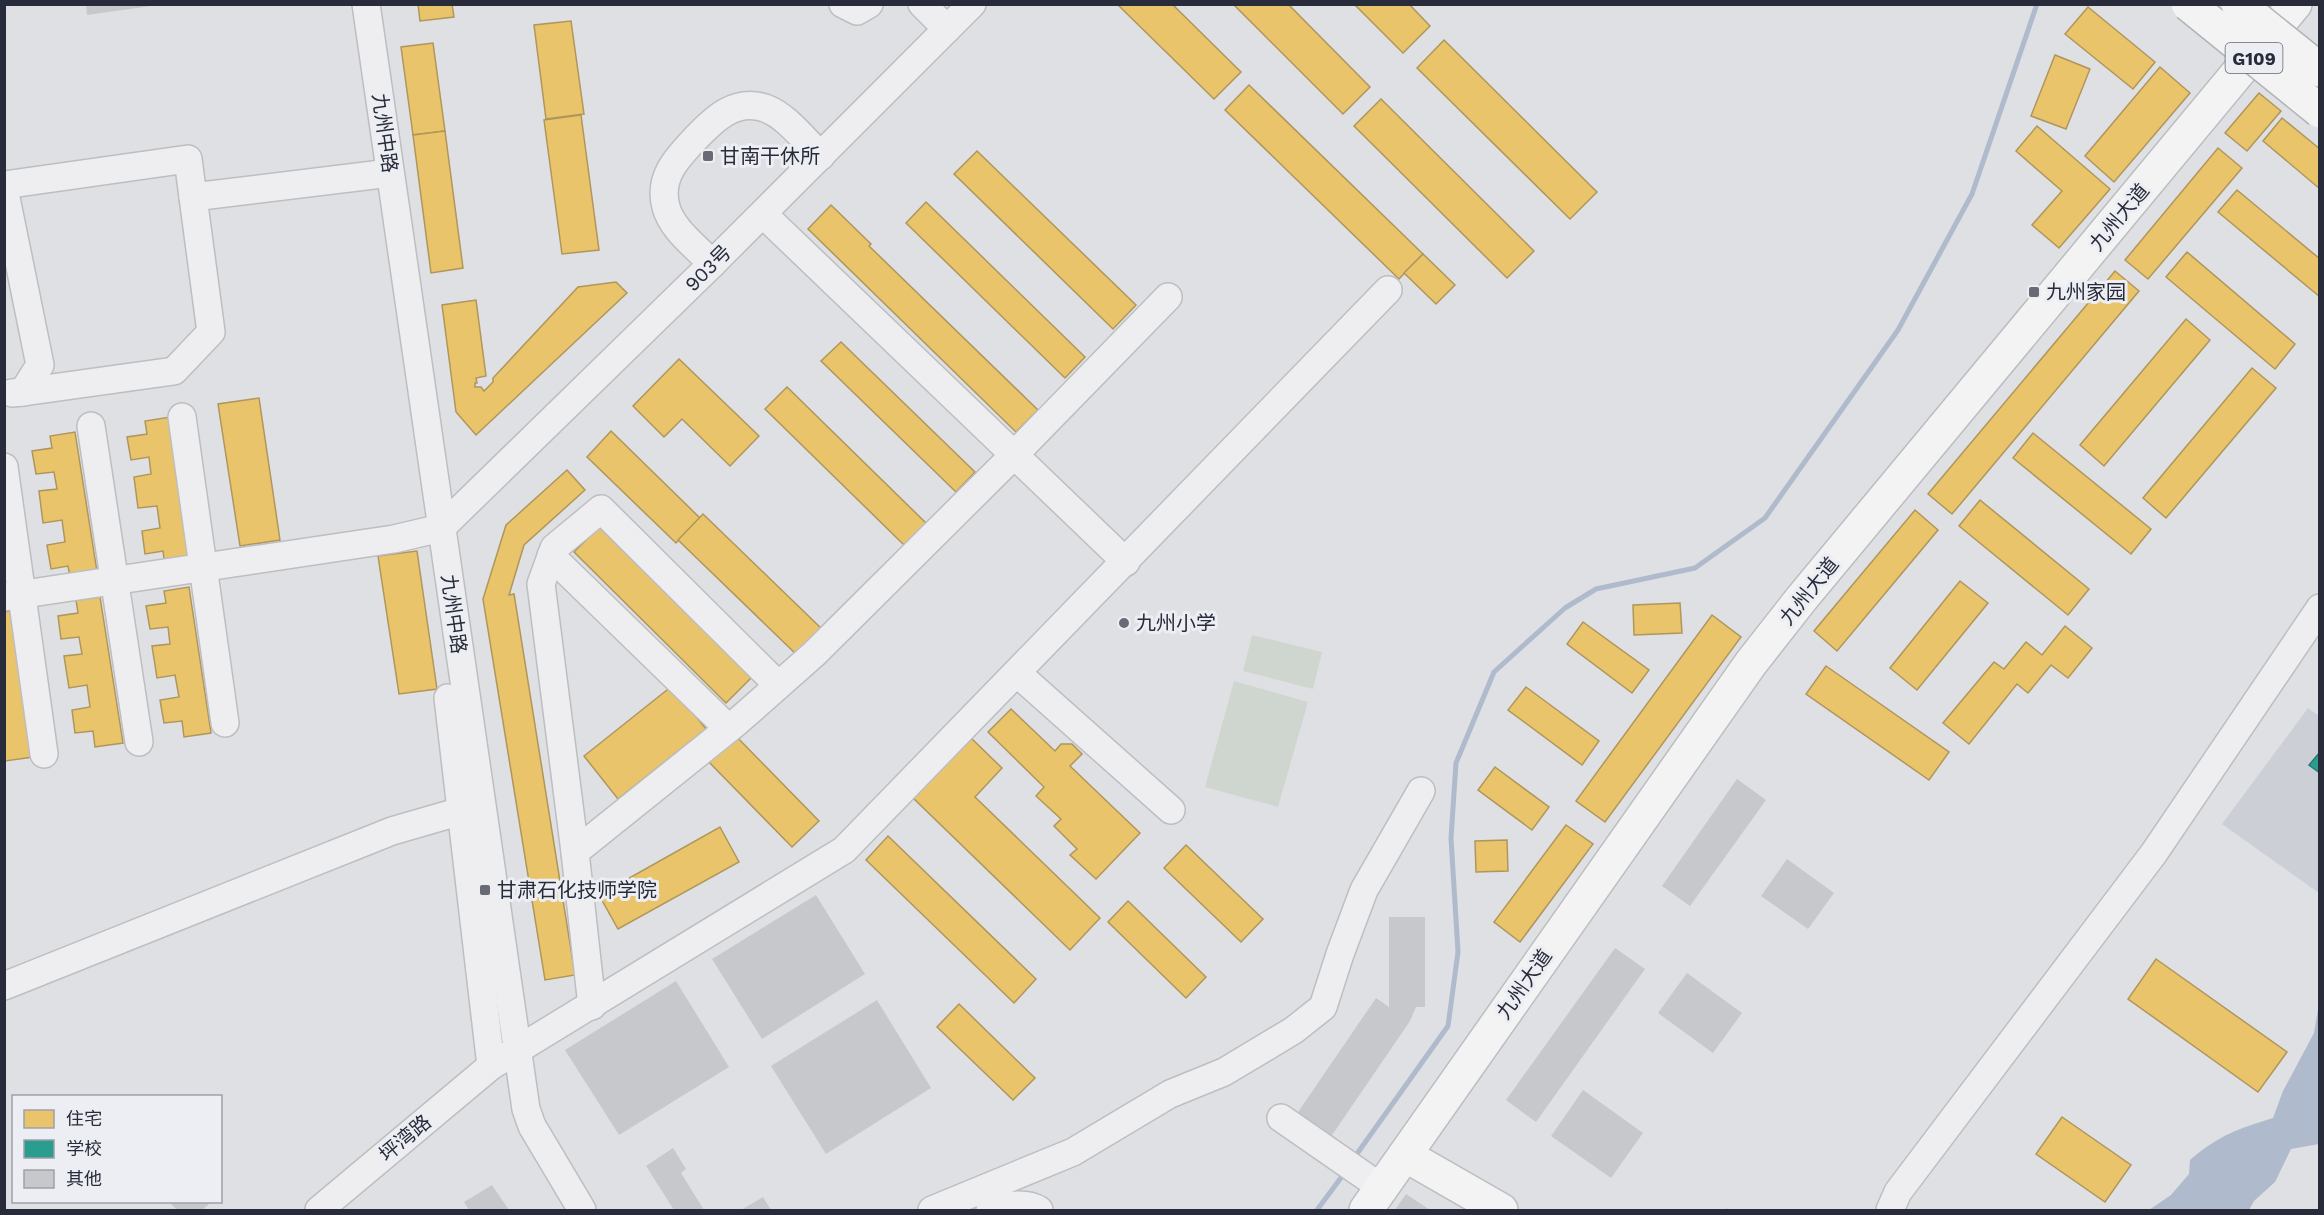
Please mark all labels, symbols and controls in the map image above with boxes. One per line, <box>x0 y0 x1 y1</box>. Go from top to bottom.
road number: G109 <box>2226 43 2282 73</box>
street label: 九州中路 <box>368 92 402 174</box>
place label: 甘南干休所 <box>720 144 820 168</box>
marker: 甘南干休所 <box>701 149 715 163</box>
street label: 九州大道 <box>2084 179 2154 255</box>
street label: 903号 <box>680 240 736 296</box>
place label: 九州家园 <box>2046 280 2126 304</box>
marker: 九州家园 <box>2027 285 2041 299</box>
street label: 九州大道 <box>1775 552 1843 630</box>
street label: 九州中路 <box>437 573 471 655</box>
place label: 九州小学 <box>1136 611 1216 635</box>
marker: 九州小学 <box>1117 616 1131 630</box>
place label: 甘肃石化技师学院 <box>497 878 657 902</box>
marker: 甘肃石化技师学院 <box>478 883 492 897</box>
street label: 九州大道 <box>1491 944 1557 1024</box>
legend <box>12 1095 222 1203</box>
text: 住宅 <box>66 1108 102 1129</box>
street label: 坪湾路 <box>374 1110 436 1166</box>
text: 学校 <box>66 1138 102 1159</box>
text: 其他 <box>66 1168 102 1189</box>

